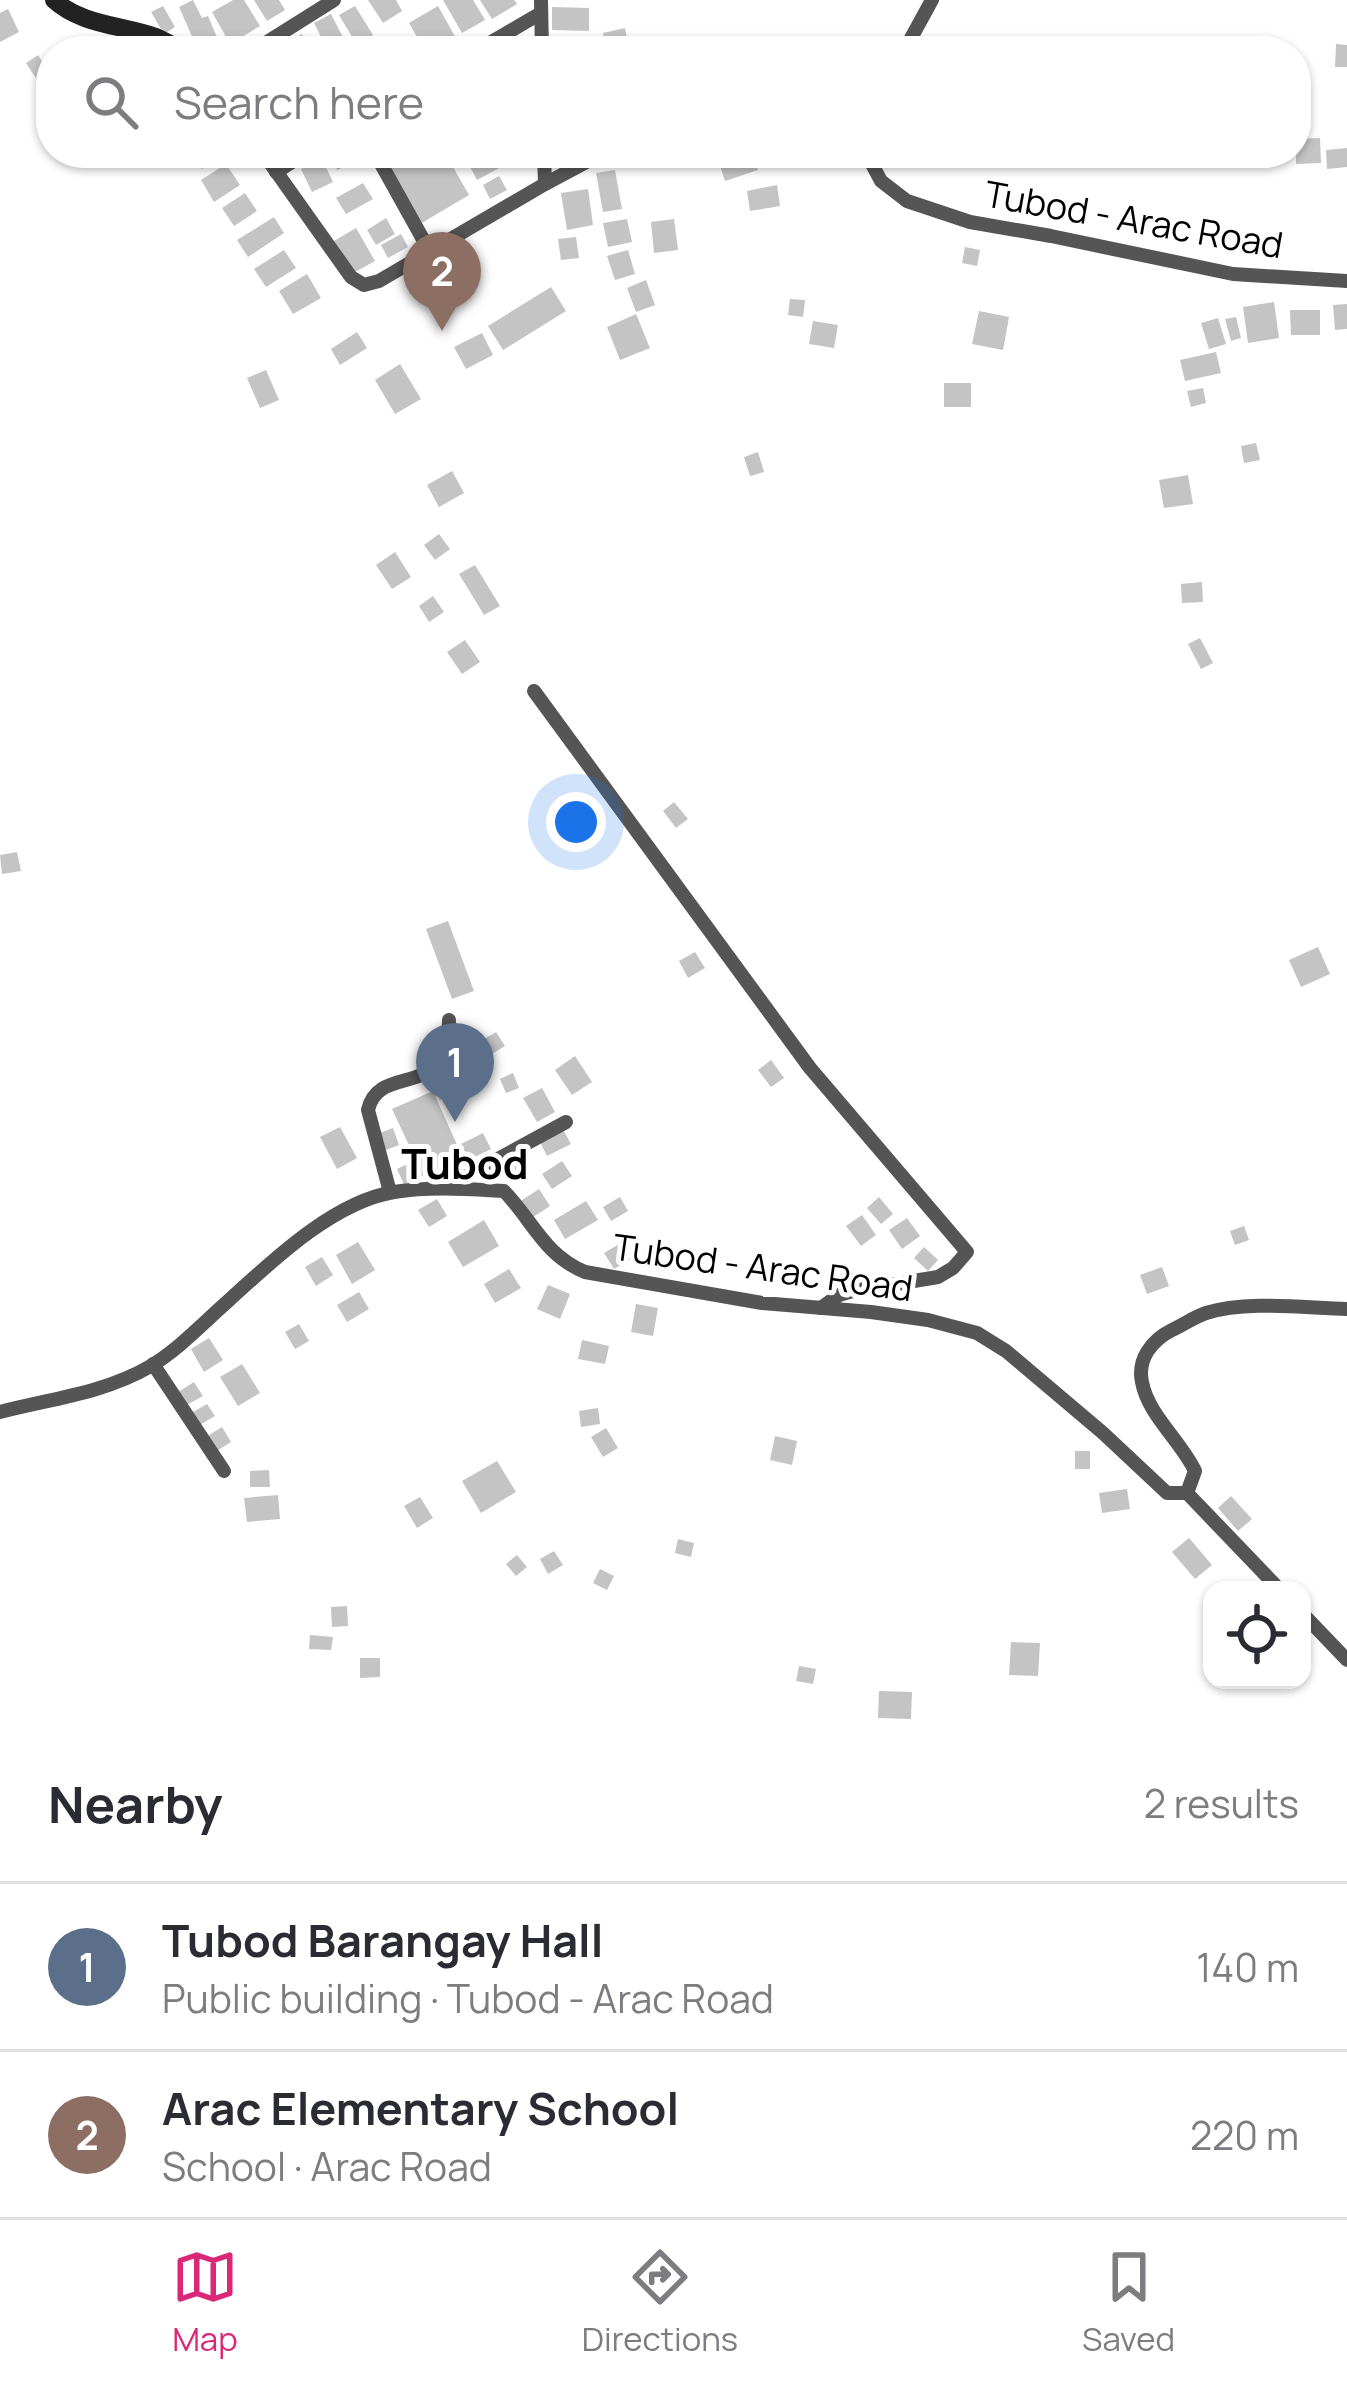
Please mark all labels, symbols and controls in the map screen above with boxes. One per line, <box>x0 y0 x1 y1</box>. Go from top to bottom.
search box <box>36 36 1311 168</box>
icon: search <box>78 69 144 135</box>
text: Search here <box>174 71 424 133</box>
street label: Tubod - Arac Road <box>981 169 1287 269</box>
pin: 2 <box>403 232 481 331</box>
your location <box>546 792 606 852</box>
pin: 1 <box>416 1023 494 1122</box>
district label: Tubod <box>401 1134 529 1192</box>
street label: Tubod - Arac Road <box>610 1222 916 1312</box>
map controls <box>1203 1581 1311 1689</box>
button: locate <box>1203 1581 1311 1689</box>
text: Nearby <box>48 1769 223 1838</box>
text: 2 results <box>1144 1776 1299 1830</box>
text: Tubod Barangay Hall <box>162 1909 603 1971</box>
text: 1 <box>78 1940 96 1994</box>
text: 140 m <box>1196 1940 1299 1994</box>
text: Public building · Tubod - Arac Road <box>162 1971 774 2025</box>
text: Arac Elementary School <box>162 2077 679 2139</box>
text: 2 <box>75 2108 99 2162</box>
text: 220 m <box>1190 2108 1299 2162</box>
text: School · Arac Road <box>162 2139 492 2193</box>
tab: Map <box>172 2244 238 2361</box>
tab: Directions <box>582 2244 738 2361</box>
tab: Saved <box>1082 2244 1175 2361</box>

